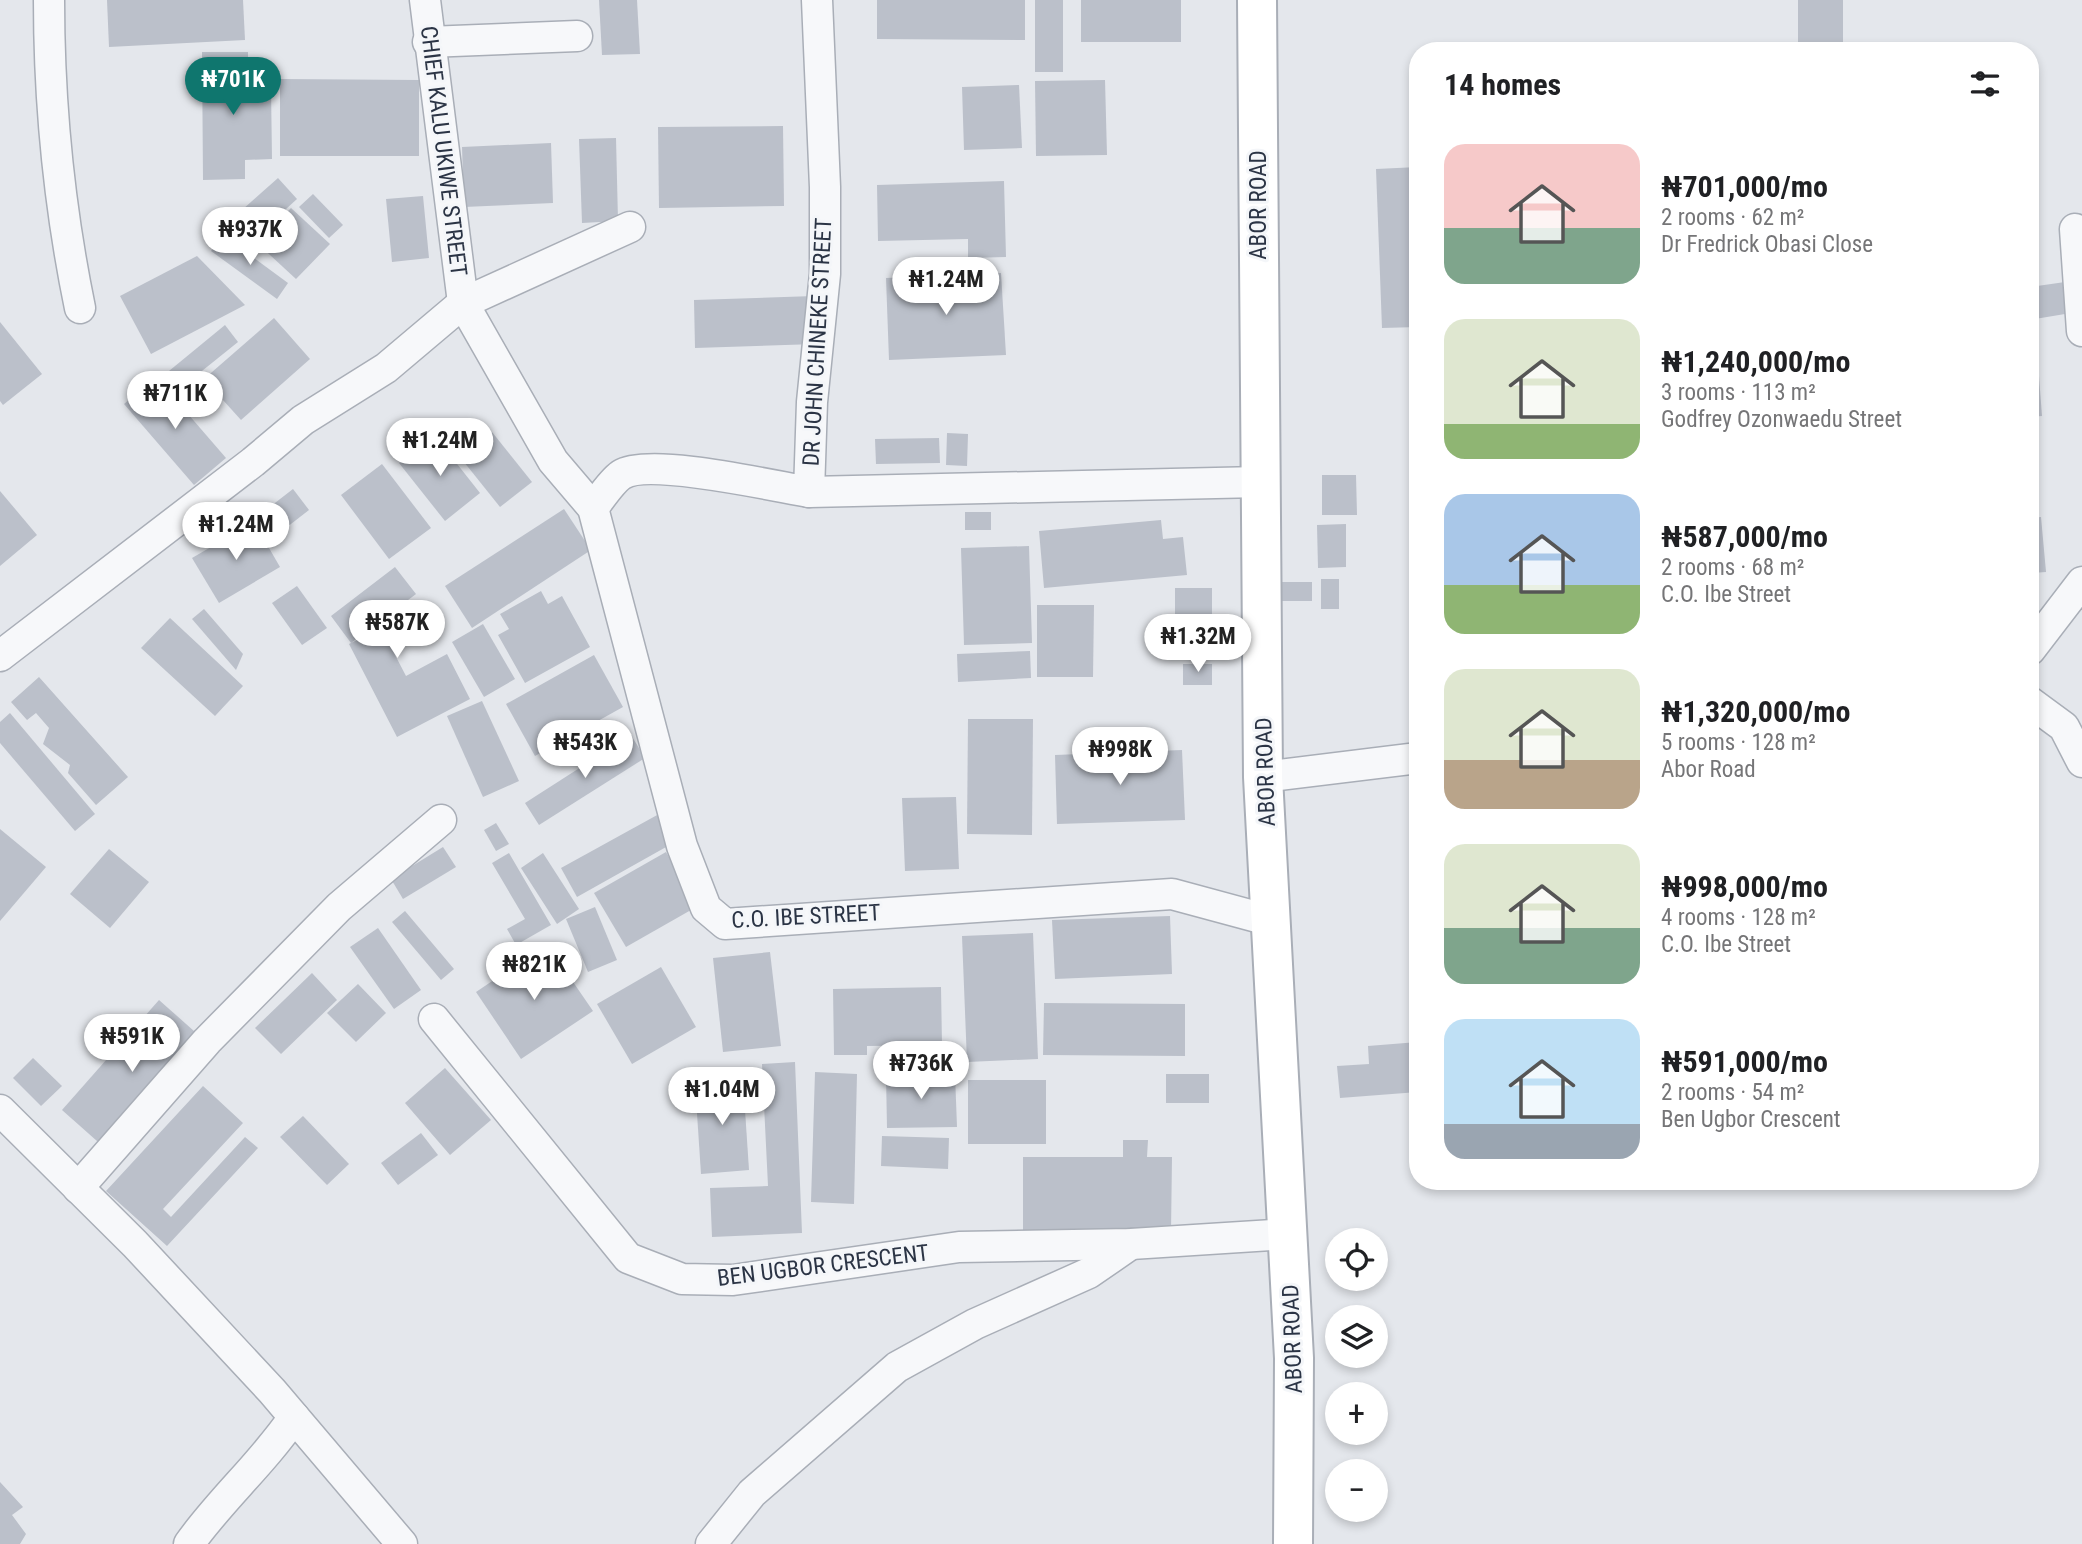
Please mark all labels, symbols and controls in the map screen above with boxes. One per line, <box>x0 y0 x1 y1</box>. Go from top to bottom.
street label: CHIEF KALU UKIWE STREET <box>415 24 472 278</box>
pin: ₦701K <box>184 58 282 117</box>
icon: filters <box>1966 65 2004 103</box>
text: ₦701K <box>201 66 265 93</box>
text: 14 homes <box>1444 67 1561 102</box>
street label: ABOR ROAD <box>1245 150 1272 260</box>
text: ₦701,000/mo <box>1661 169 1828 204</box>
icon: home <box>1500 172 1584 256</box>
text: 2 rooms · 62 m² <box>1661 204 1804 231</box>
pin: ₦937K <box>201 208 299 267</box>
text: ₦937K <box>218 216 282 243</box>
street label: DR JOHN CHINEKE STREET <box>798 217 837 467</box>
text: Dr Fredrick Obasi Close <box>1661 231 1873 258</box>
pin: ₦1.24M <box>889 258 1003 317</box>
text: ₦1.24M <box>908 266 984 293</box>
text: ₦1,240,000/mo <box>1661 344 1850 379</box>
icon: home <box>1500 347 1584 431</box>
pin: ₦711K <box>126 372 224 431</box>
text: 3 rooms · 113 m² <box>1661 379 1816 406</box>
text: ₦711K <box>143 380 207 407</box>
text: Godfrey Ozonwaedu Street <box>1661 406 1902 433</box>
pin: ₦1.24M <box>383 419 497 478</box>
text: ₦1.24M <box>402 427 478 454</box>
pin: ₦1.24M <box>179 503 293 562</box>
text: ₦1.24M <box>198 511 274 538</box>
text: ₦587,000/mo <box>1661 519 1828 554</box>
icon: home <box>1500 522 1584 606</box>
text: 2 rooms · 68 m² <box>1661 554 1804 581</box>
text: C.O. Ibe Street <box>1661 581 1791 608</box>
pin: ₦587K <box>348 600 446 660</box>
text: ₦587K <box>365 609 429 636</box>
pin: ₦1.32M <box>1141 614 1255 674</box>
text: ₦1.32M <box>1160 623 1236 650</box>
text: ₦1,320,000/mo <box>1661 694 1850 729</box>
icon: home <box>1500 697 1584 781</box>
street label: ABOR ROAD <box>1250 717 1281 827</box>
pin: ₦543K <box>536 720 634 780</box>
pin: ₦998K <box>1071 728 1169 787</box>
text: ₦543K <box>553 729 617 756</box>
text: 5 rooms · 128 m² <box>1661 729 1816 756</box>
text: ₦998K <box>1088 736 1152 763</box>
text: Abor Road <box>1661 756 1756 783</box>
text: ₦998,000/mo <box>1661 869 1828 904</box>
icon: home <box>1500 872 1584 956</box>
street label: C.O. IBE STREET <box>731 899 881 934</box>
text: 4 rooms · 128 m² <box>1661 904 1816 931</box>
text: C.O. Ibe Street <box>1661 931 1791 958</box>
pin: ₦821K <box>485 942 583 1002</box>
text: ₦821K <box>502 951 566 978</box>
pin: ₦591K <box>83 1014 181 1074</box>
text: ₦591K <box>100 1023 164 1050</box>
pin: ₦736K <box>872 1042 970 1101</box>
text: ₦591,000/mo <box>1661 1044 1828 1079</box>
icon: home <box>1500 1047 1584 1131</box>
text: ₦736K <box>889 1050 953 1077</box>
pin: ₦1.04M <box>665 1068 779 1127</box>
text: ₦1.04M <box>684 1076 760 1103</box>
text: 2 rooms · 54 m² <box>1661 1079 1804 1106</box>
text: Ben Ugbor Crescent <box>1661 1106 1841 1133</box>
map controls <box>1325 1228 1388 1522</box>
button: locate <box>1325 1228 1388 1291</box>
street label: BEN UGBOR CRESCENT <box>716 1239 930 1292</box>
street label: ABOR ROAD <box>1277 1284 1308 1394</box>
button: layers <box>1325 1305 1388 1368</box>
button: + <box>1325 1382 1388 1445</box>
button: − <box>1325 1459 1388 1522</box>

